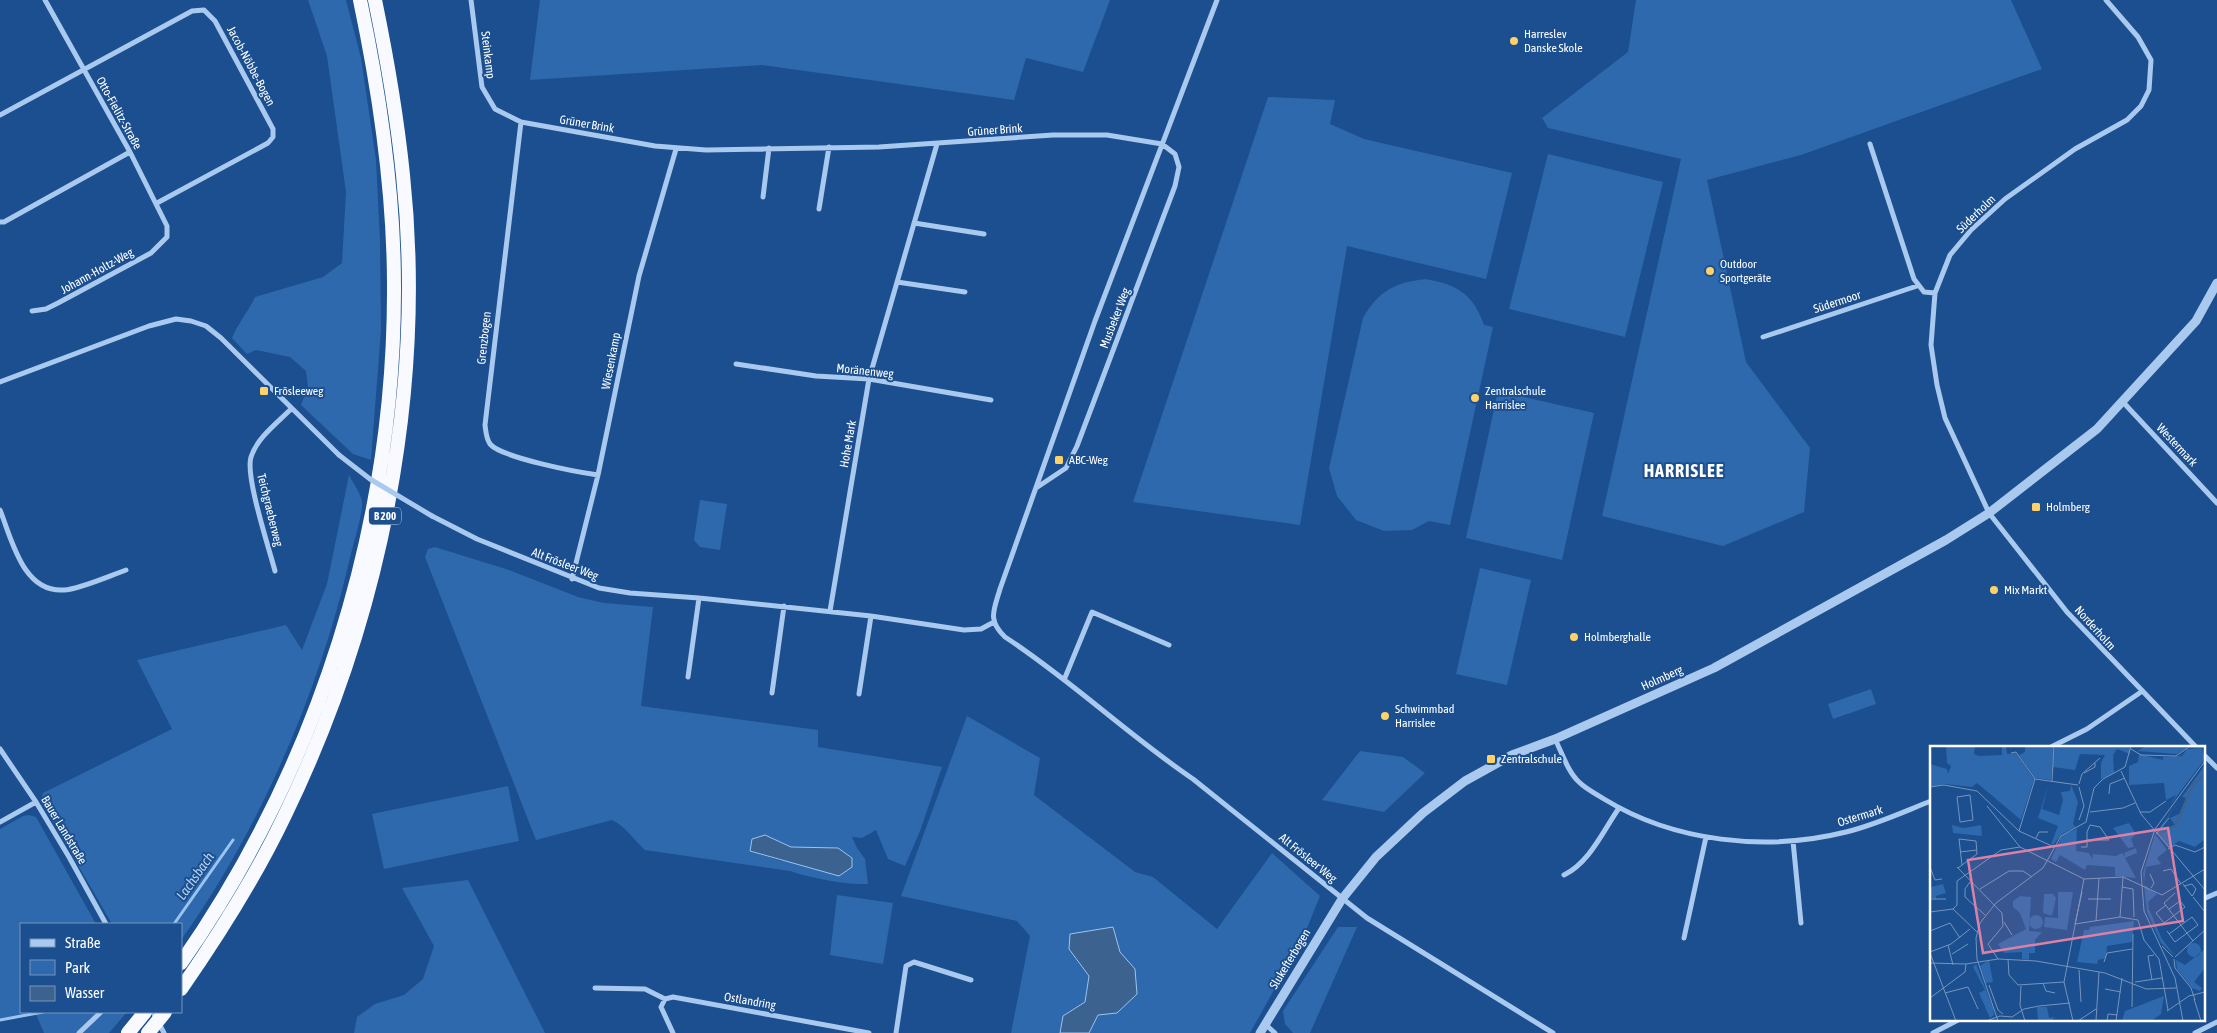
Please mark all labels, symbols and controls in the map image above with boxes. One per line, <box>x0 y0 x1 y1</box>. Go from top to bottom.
street label: Jacob-Nöbbe-Bogen <box>224 24 278 108</box>
place label: Harreslev Danske Skole <box>1524 27 1583 55</box>
street label: Steinkamp <box>478 31 498 80</box>
marker: Harreslev Danske Skole <box>1508 35 1520 47</box>
street label: Otto-Fielitz-Straße <box>93 74 145 152</box>
street label: Grüner Brink <box>559 112 616 136</box>
street label: Grüner Brink <box>967 121 1024 139</box>
street label: Süderholm <box>1954 192 1998 236</box>
street label: Johann-Holtz-Weg <box>58 245 137 297</box>
place label: Outdoor Sportgeräte <box>1720 257 1771 285</box>
marker: Outdoor Sportgeräte <box>1704 265 1716 277</box>
street label: Musbeker Weg <box>1097 285 1133 350</box>
street label: Südermoor <box>1812 288 1863 316</box>
street label: Grenzbogen <box>474 311 494 365</box>
street label: Wiesenkamp <box>599 331 623 391</box>
street label: Moränenweg <box>836 361 895 381</box>
place label: Frösleeweg <box>274 384 324 398</box>
place label: Zentralschule Harrislee <box>1485 384 1546 412</box>
marker: Frösleeweg <box>258 385 270 397</box>
marker: Zentralschule Harrislee <box>1469 392 1481 404</box>
street label: Hohe Mark <box>837 418 859 469</box>
street label: Westermark <box>2154 421 2201 470</box>
place label: ABC-Weg <box>1069 453 1109 467</box>
marker: ABC-Weg <box>1053 454 1065 466</box>
district label: HARRISLEE <box>1644 460 1724 481</box>
street label: Teichgraeberweg <box>254 472 286 549</box>
place label: Holmberg <box>2046 500 2091 514</box>
marker: Holmberg <box>2030 501 2042 513</box>
road number: B 200 <box>369 508 401 524</box>
street label: Alt Frösleer Weg <box>530 545 601 583</box>
place label: Mix Markt <box>2004 583 2048 597</box>
marker: Mix Markt <box>1988 584 2000 596</box>
street label: Norderholm <box>2072 603 2118 653</box>
place label: Holmberghalle <box>1584 630 1651 644</box>
marker: Holmberghalle <box>1568 631 1580 643</box>
street label: Holmberg <box>1639 662 1686 693</box>
place label: Schwimmbad Harrislee <box>1395 702 1454 730</box>
marker: Schwimmbad Harrislee <box>1379 710 1391 722</box>
inset map <box>1930 746 2204 1020</box>
place label: Zentralschule <box>1501 752 1562 766</box>
marker: Zentralschule <box>1485 753 1497 765</box>
street label: Bauer Landstraße <box>38 793 90 867</box>
street label: Ostermark <box>1836 802 1885 830</box>
street label: Alt Frösleer Weg <box>1276 830 1340 886</box>
water label: Lachsbach <box>173 849 217 903</box>
legend <box>20 923 182 1013</box>
street label: Slukefterbogen <box>1267 926 1313 992</box>
text: Straße <box>65 934 101 951</box>
text: Park <box>65 959 90 976</box>
text: Wasser <box>65 984 105 1001</box>
street label: Ostlandring <box>723 990 778 1013</box>

